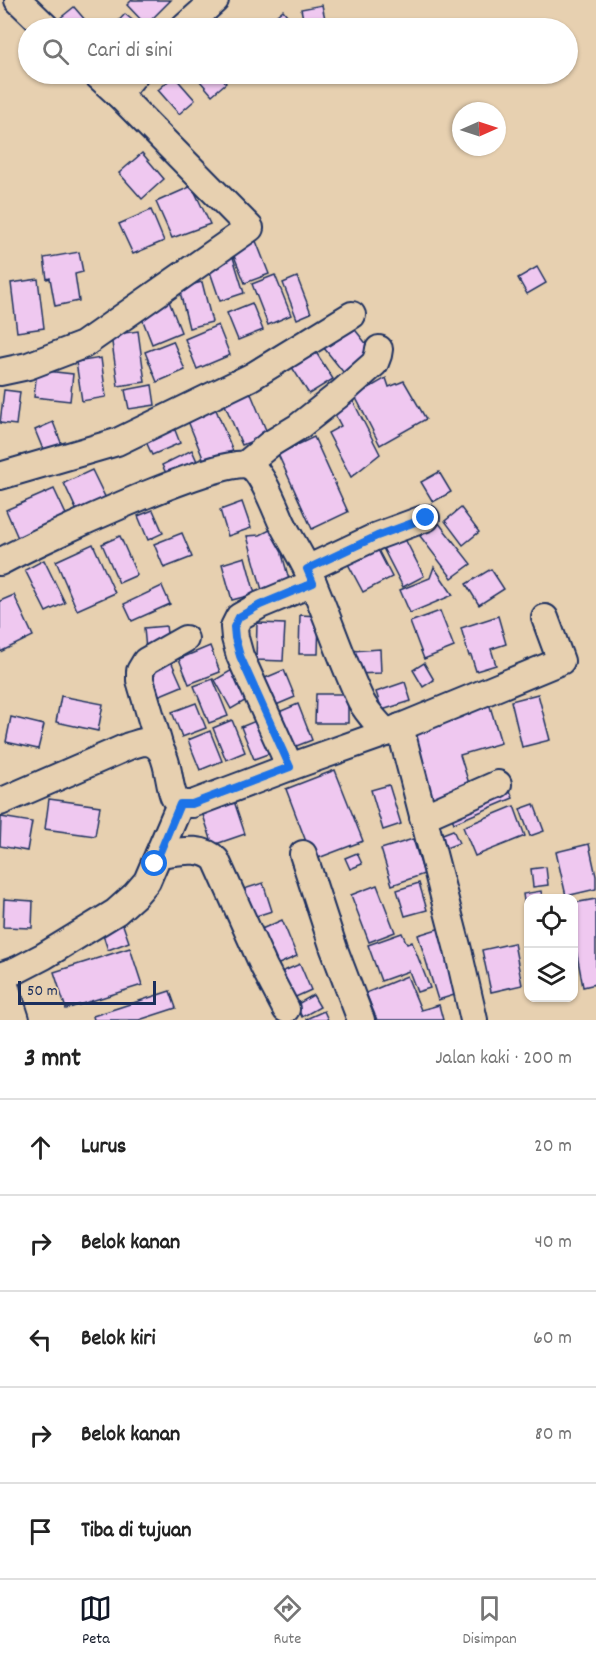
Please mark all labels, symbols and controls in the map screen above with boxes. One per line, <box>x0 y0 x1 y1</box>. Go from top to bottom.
search box <box>18 18 578 84</box>
icon: search <box>39 35 72 68</box>
text: Cari di sini <box>87 36 172 67</box>
north arrow <box>452 102 506 156</box>
route end <box>412 504 438 530</box>
route start <box>141 850 167 876</box>
map controls <box>524 894 578 1002</box>
button: locate <box>524 894 578 948</box>
button: layers <box>524 948 578 1002</box>
scale bar <box>18 978 156 1006</box>
text: 50 m <box>27 980 58 1003</box>
text: 3 mnt <box>24 1041 81 1078</box>
text: Jalan kaki · 200 m <box>435 1045 572 1073</box>
icon: ahead <box>24 1131 57 1164</box>
text: Lurus <box>81 1132 126 1163</box>
text: 20 m <box>534 1133 572 1161</box>
icon: right <box>24 1227 57 1260</box>
text: Belok kanan <box>81 1228 180 1259</box>
text: 40 m <box>534 1229 572 1257</box>
icon: left <box>24 1323 57 1356</box>
text: Belok kiri <box>81 1324 155 1355</box>
text: 60 m <box>533 1325 572 1353</box>
icon: right <box>24 1419 57 1452</box>
text: Belok kanan <box>81 1420 180 1451</box>
text: 80 m <box>535 1421 572 1449</box>
icon: arrive <box>24 1515 57 1548</box>
text: Tiba di tujuan <box>81 1516 191 1547</box>
tab: Peta <box>79 1592 112 1651</box>
tab: Rute <box>271 1592 304 1651</box>
tab: Disimpan <box>463 1592 517 1651</box>

